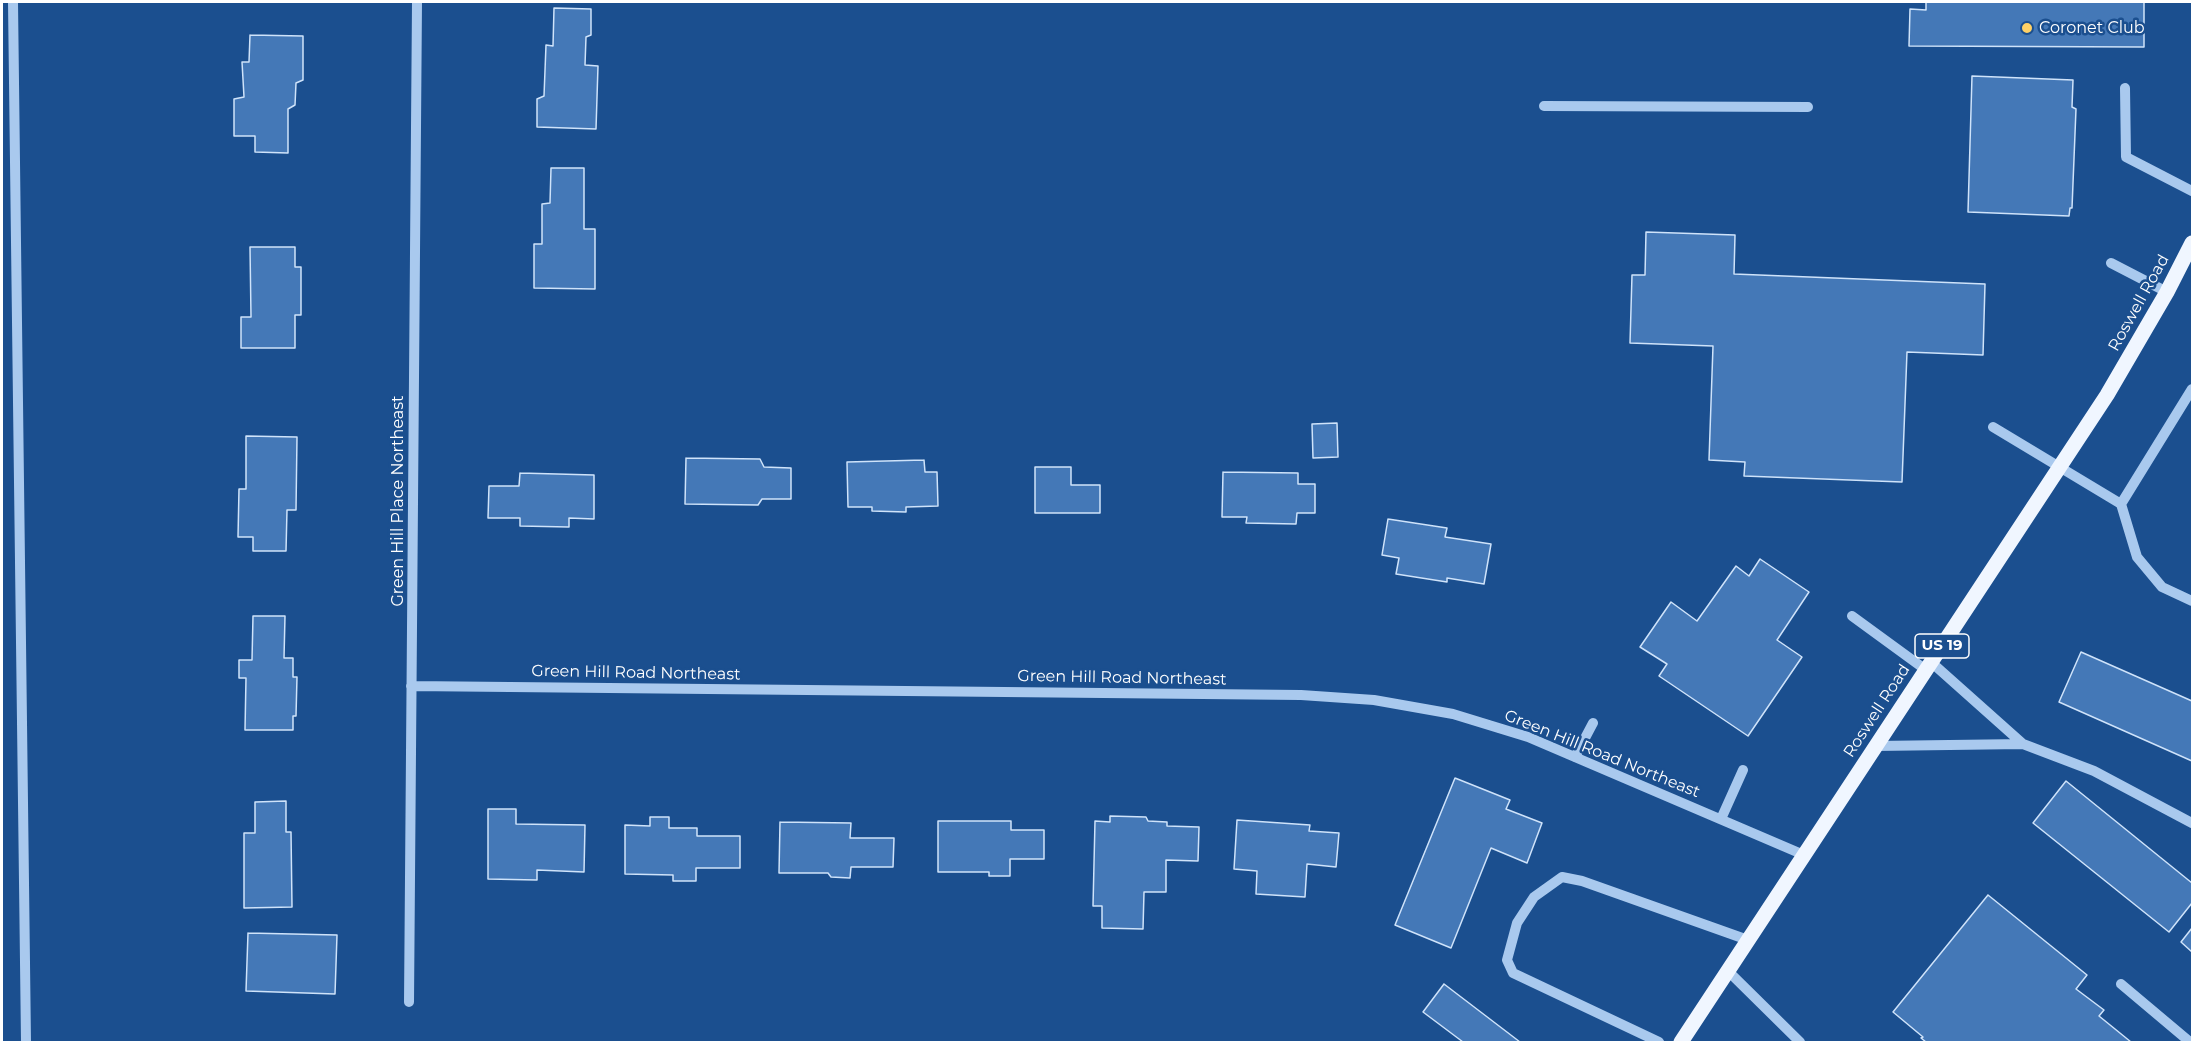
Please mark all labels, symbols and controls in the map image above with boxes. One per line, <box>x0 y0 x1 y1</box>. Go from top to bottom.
place label: Coronet Club <box>2039 18 2145 38</box>
marker: Coronet Club <box>2020 21 2034 35</box>
street label: Roswell Road <box>2105 251 2173 355</box>
street label: Green Hill Place Northeast <box>388 395 408 607</box>
road number: US 19 <box>1915 634 1969 658</box>
street label: Roswell Road <box>1840 661 1914 761</box>
street label: Green Hill Road Northeast <box>531 662 741 684</box>
street label: Green Hill Road Northeast <box>1017 667 1227 689</box>
street label: Green Hill Road Northeast <box>1501 706 1703 802</box>

